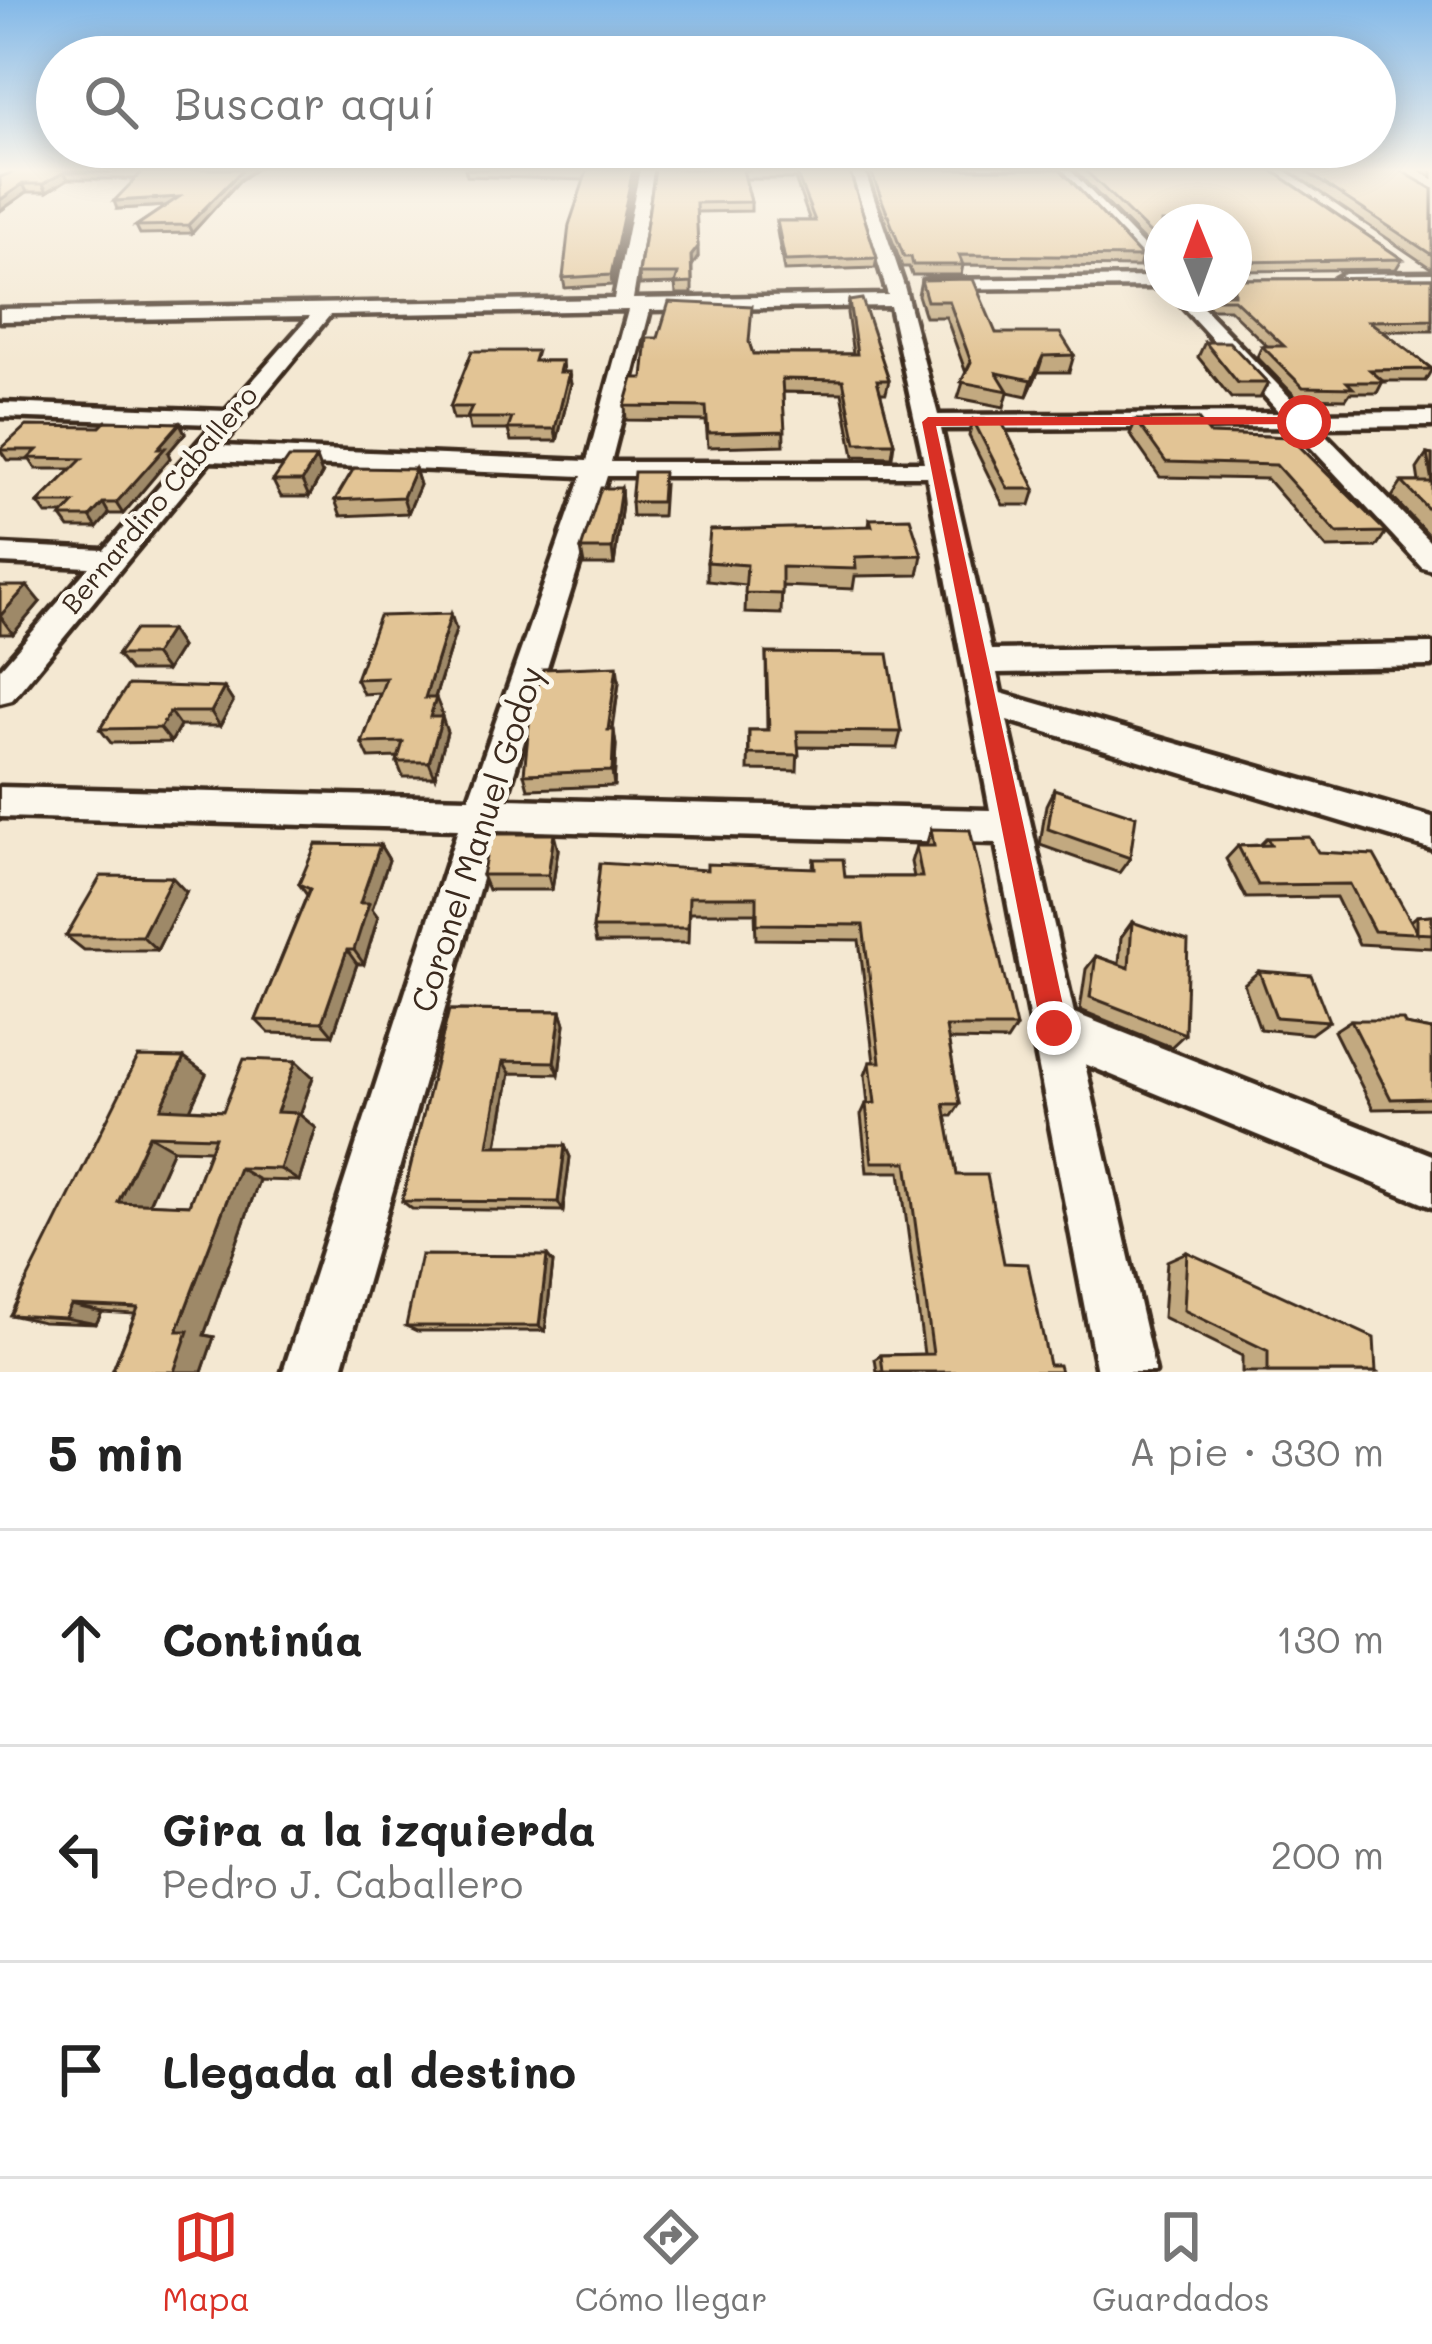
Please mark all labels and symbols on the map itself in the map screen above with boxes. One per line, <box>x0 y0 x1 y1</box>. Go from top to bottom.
north arrow <box>1144 204 1252 312</box>
street label: Bernardino Caballero <box>53 378 265 620</box>
route start <box>1277 395 1331 449</box>
street label: Coronel Manuel Godoy <box>399 660 553 1017</box>
route end <box>1027 1001 1081 1055</box>

